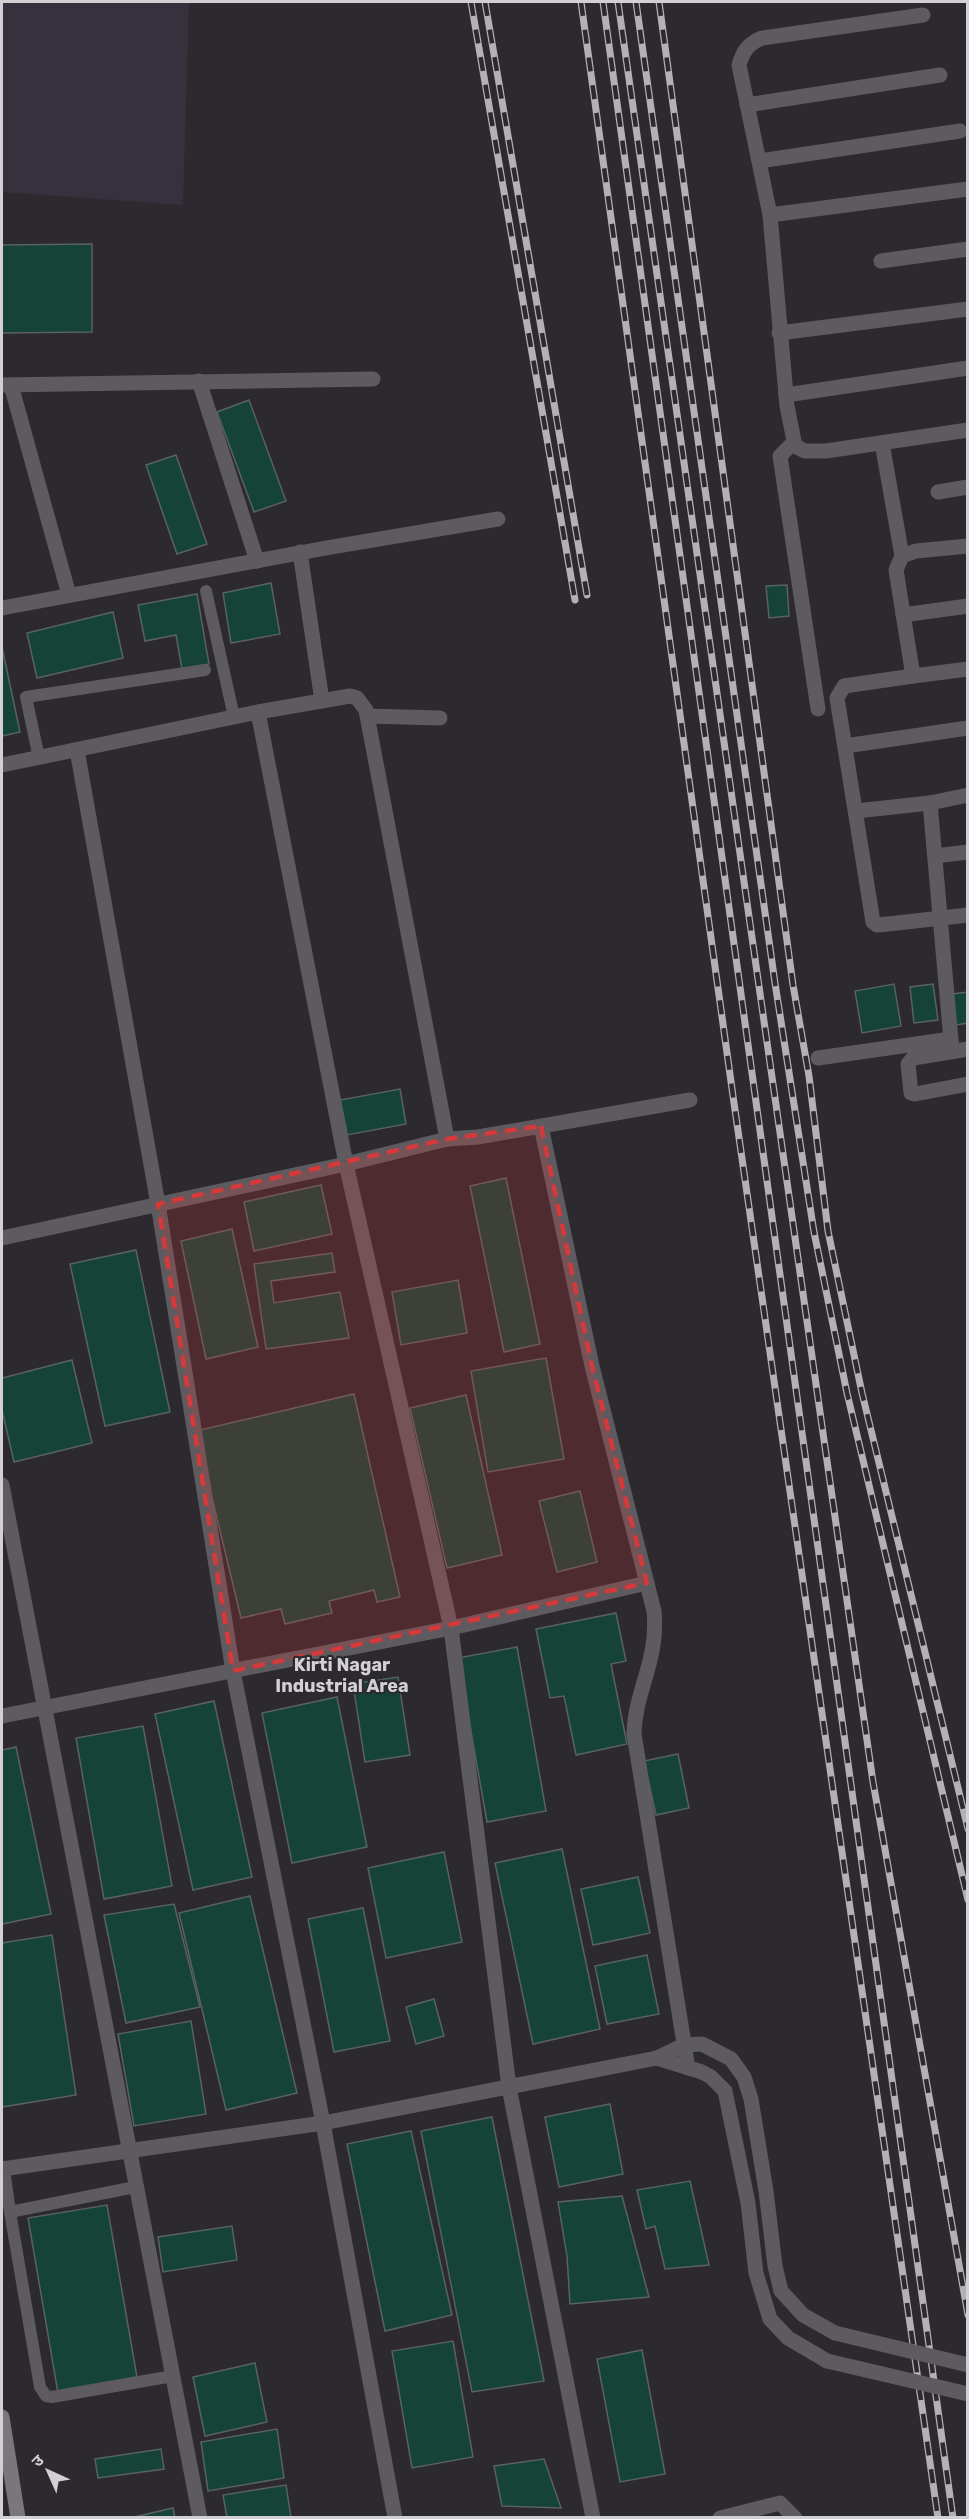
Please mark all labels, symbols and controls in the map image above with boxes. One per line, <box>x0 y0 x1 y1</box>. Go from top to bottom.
district label: Kirti Nagar Industrial Area <box>275 1654 409 1697</box>
north arrow <box>18 2441 78 2501</box>
text: उ <box>28 2450 48 2471</box>

